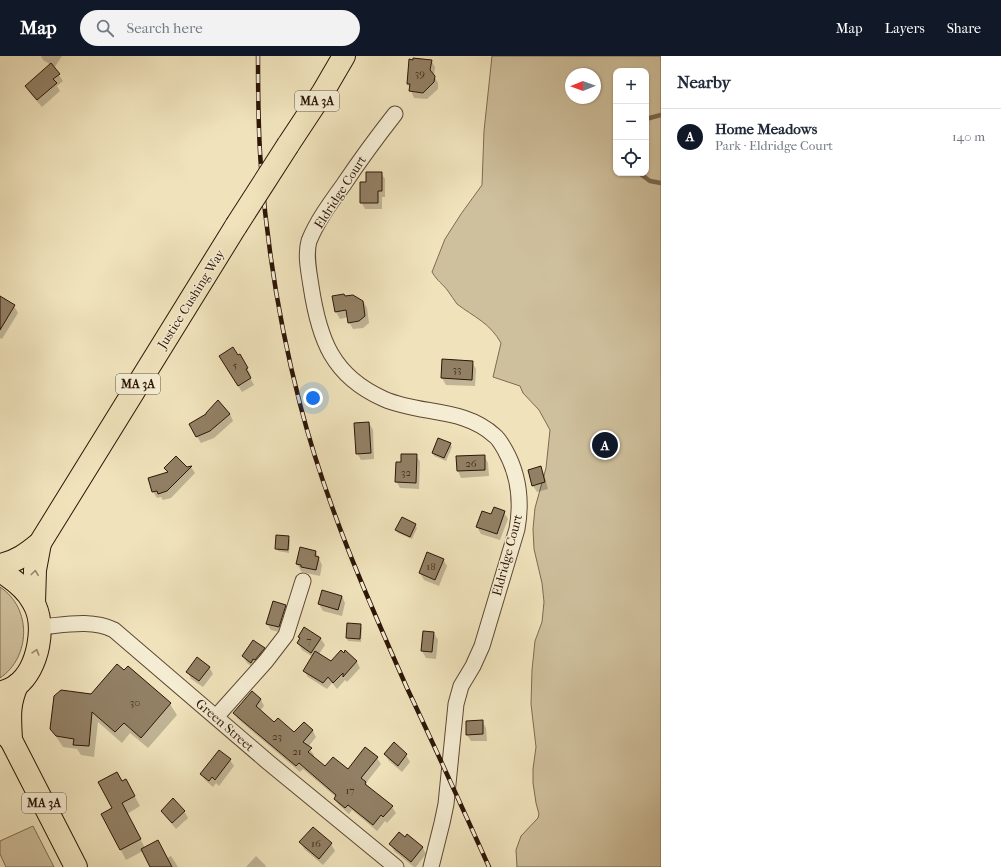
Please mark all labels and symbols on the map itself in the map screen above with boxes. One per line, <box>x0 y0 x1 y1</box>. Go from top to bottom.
house number: 39 <box>415 67 425 80</box>
north arrow <box>565 68 601 104</box>
road number: MA 3A <box>295 91 339 111</box>
street label: Eldridge Court <box>311 152 369 231</box>
street label: Justice Cushing Way <box>154 246 228 352</box>
house number: 5 <box>233 359 238 372</box>
house number: 33 <box>452 363 462 376</box>
road number: MA 3A <box>116 374 160 394</box>
your location <box>303 388 323 408</box>
pin: A <box>592 430 618 460</box>
house number: 26 <box>465 457 477 470</box>
house number: 32 <box>401 466 411 479</box>
street label: Eldridge Court <box>489 512 525 597</box>
house number: 18 <box>426 560 436 573</box>
one-way arrow <box>30 570 39 576</box>
house number: 7 <box>306 634 312 647</box>
one-way arrow <box>31 648 40 655</box>
house number: 30 <box>130 696 140 709</box>
street label: Green Street <box>193 696 257 755</box>
house number: 23 <box>272 730 282 743</box>
house number: 21 <box>292 745 302 758</box>
house number: 17 <box>345 784 355 797</box>
road number: MA 3A <box>22 793 66 813</box>
house number: 16 <box>311 837 321 850</box>

